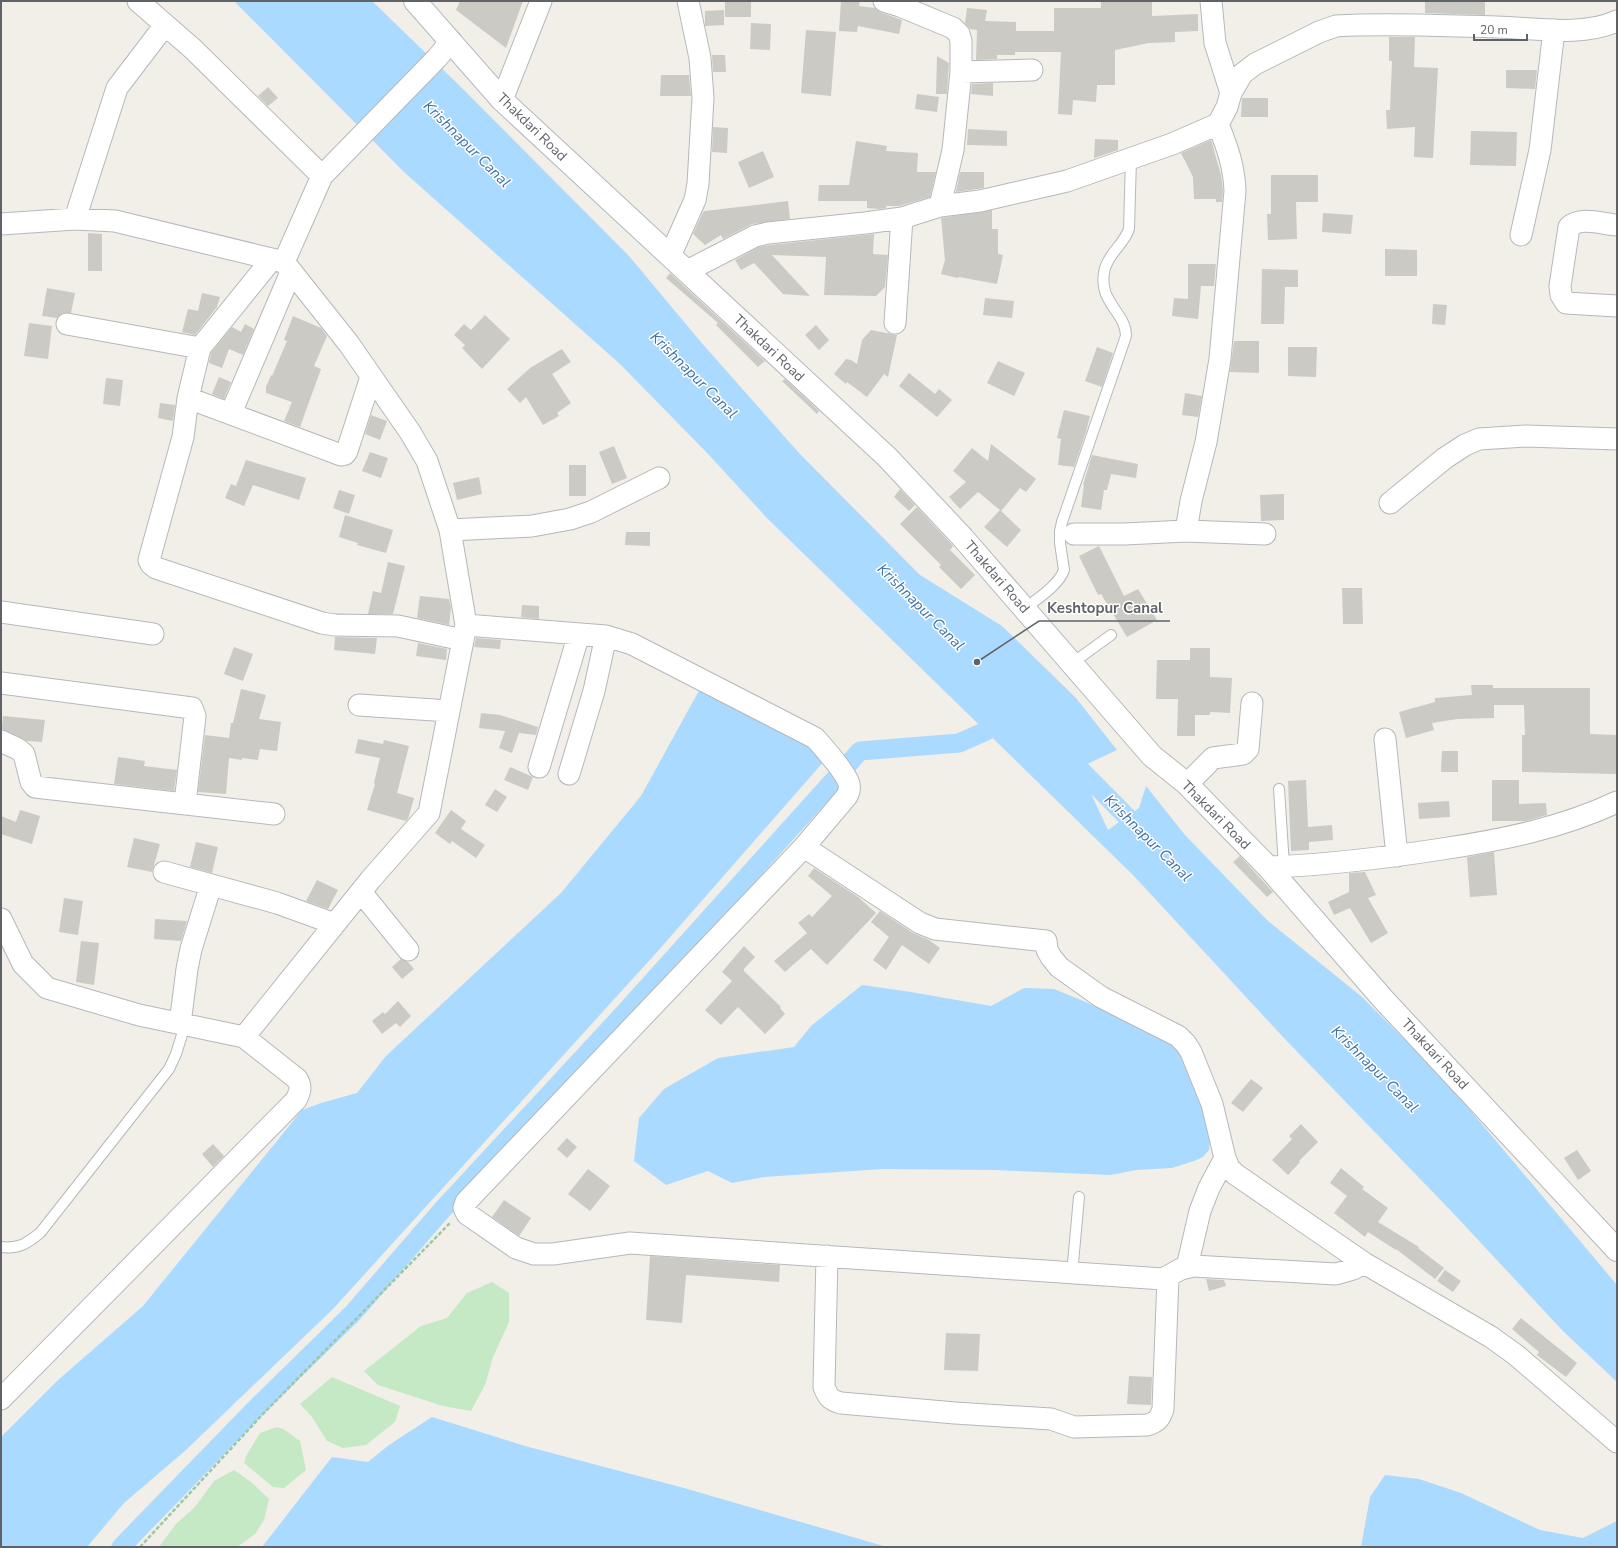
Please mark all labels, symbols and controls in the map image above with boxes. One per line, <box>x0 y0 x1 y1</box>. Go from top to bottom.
scale bar <box>1474 16 1527 42</box>
text: 20 m <box>1480 22 1508 38</box>
street label: Thakdari Road <box>493 89 571 165</box>
water label: Krishnapur Canal <box>419 96 515 192</box>
street label: Thakdari Road <box>729 310 809 386</box>
water label: Krishnapur Canal <box>646 327 742 423</box>
street label: Thakdari Road <box>960 537 1034 617</box>
water label: Krishnapur Canal <box>873 559 969 655</box>
callout: Keshtopur Canal <box>1039 594 1170 621</box>
text: Keshtopur Canal <box>1047 598 1163 618</box>
street label: Thakdari Road <box>1177 776 1255 854</box>
water label: Krishnapur Canal <box>1100 790 1196 886</box>
street label: Thakdari Road <box>1397 1014 1473 1094</box>
water label: Krishnapur Canal <box>1327 1021 1423 1117</box>

